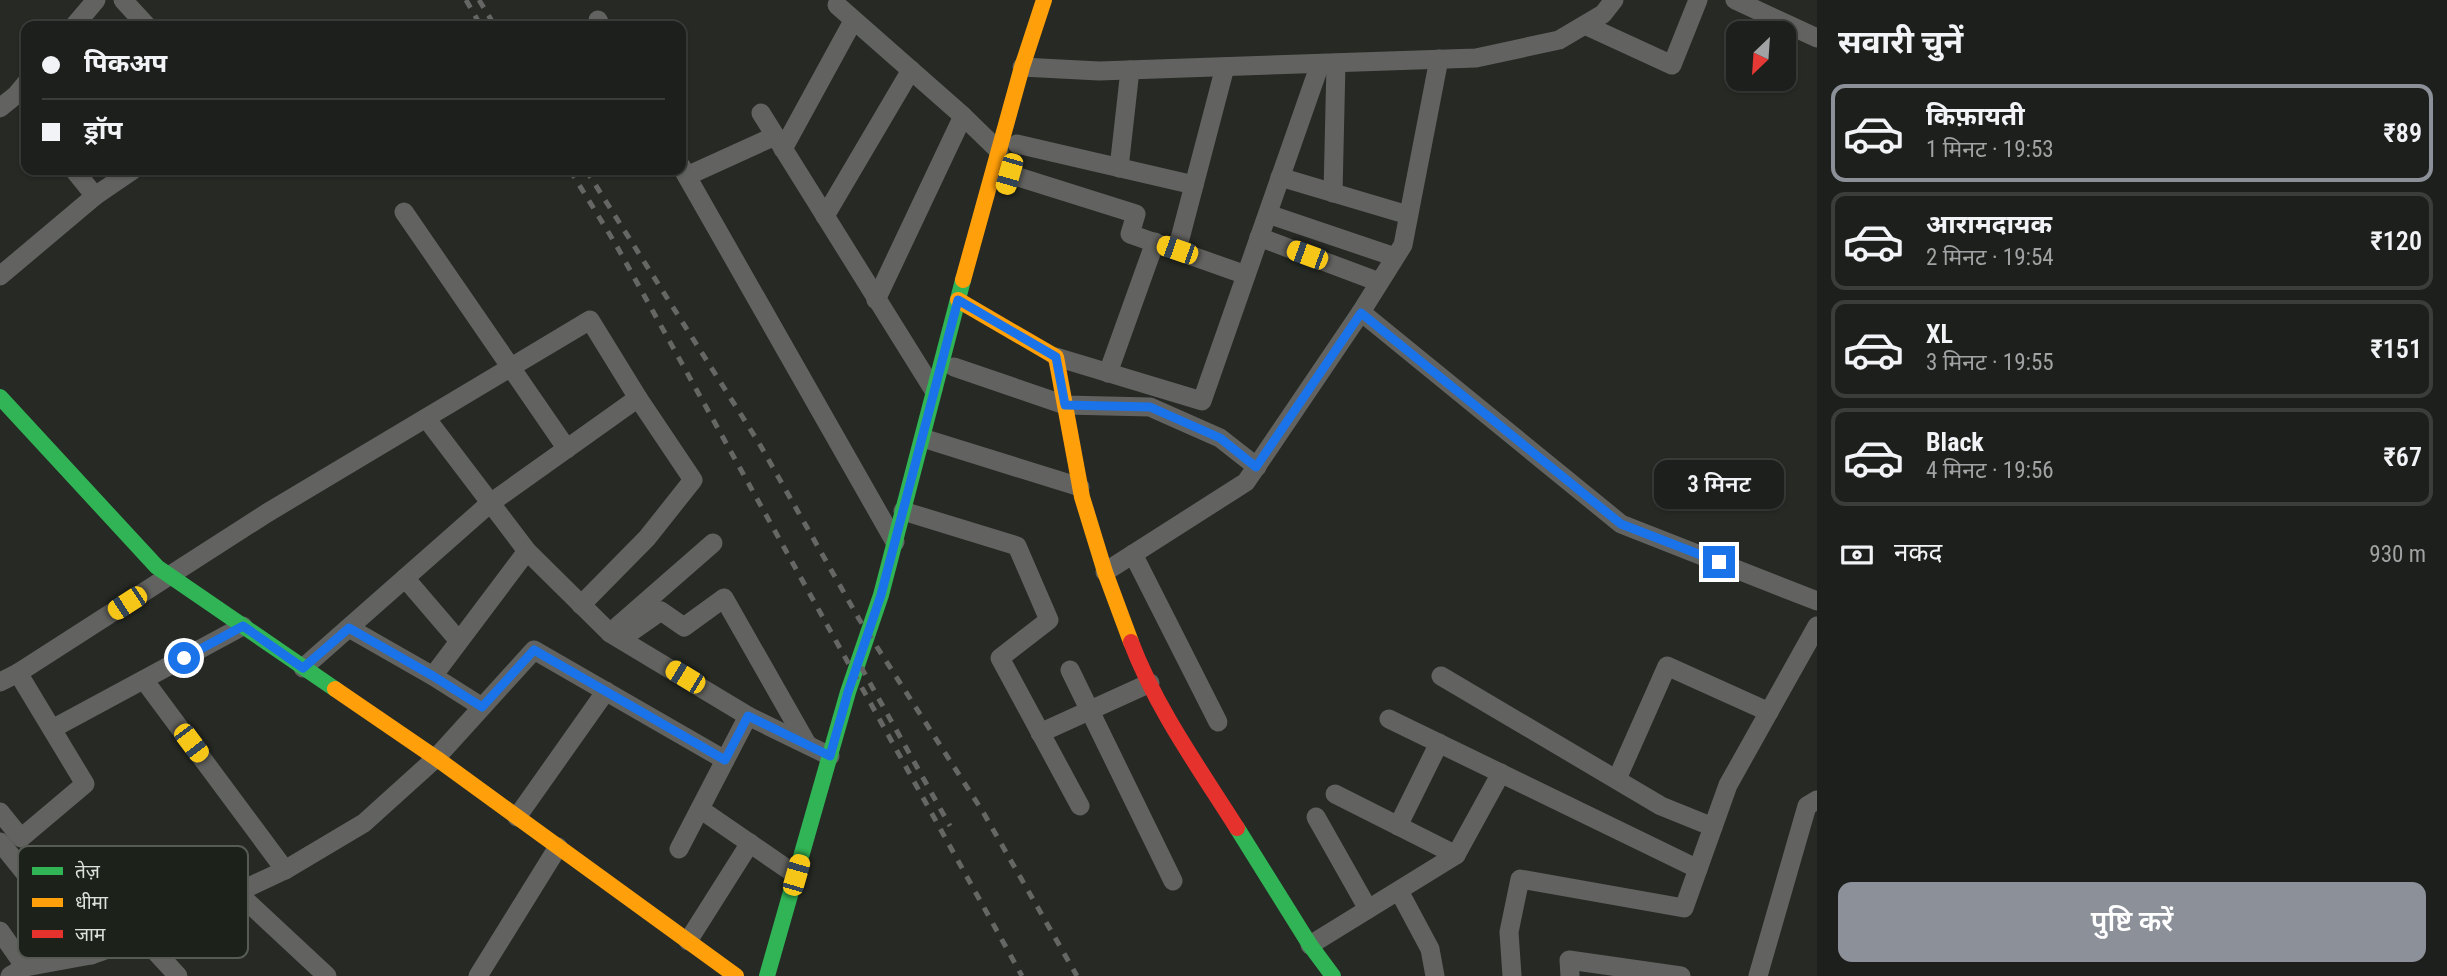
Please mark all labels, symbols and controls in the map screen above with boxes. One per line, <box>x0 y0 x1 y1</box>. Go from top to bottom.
north arrow <box>1726 21 1796 91</box>
map controls <box>1726 21 1796 91</box>
text: सवारी चुनें <box>1838 23 1963 61</box>
text: पिकअप <box>84 48 167 78</box>
text: किफ़ायती <box>1926 101 2025 131</box>
icon: car <box>1842 102 1905 165</box>
text: ड्रॉप <box>84 115 122 145</box>
text: ₹89 <box>2384 118 2422 148</box>
text: 1 मिनट · 19:53 <box>1926 136 2054 163</box>
car <box>994 151 1025 197</box>
text: आरामदायक <box>1926 209 2052 239</box>
icon: car <box>1842 210 1905 273</box>
text: ₹120 <box>2371 226 2422 256</box>
car <box>1154 233 1201 267</box>
car <box>1284 238 1331 272</box>
text: 2 मिनट · 19:54 <box>1926 244 2054 271</box>
icon: car <box>1842 318 1905 381</box>
text: XL <box>1926 319 1953 349</box>
text: ₹151 <box>2371 334 2422 364</box>
text: 3 मिनट · 19:55 <box>1926 349 2054 376</box>
icon: car <box>1842 426 1905 489</box>
text: Black <box>1926 427 1984 457</box>
text: ₹67 <box>2384 442 2422 472</box>
text: 4 मिनट · 19:56 <box>1926 457 2054 484</box>
callout: 3 मिनट <box>1654 461 1784 510</box>
text: 3 मिनट <box>1687 471 1751 498</box>
icon: cash <box>1838 536 1876 574</box>
text: नकद <box>1894 537 1942 567</box>
text: 930 m <box>2369 541 2426 568</box>
route end <box>1703 546 1735 578</box>
car <box>104 583 151 623</box>
route start <box>168 642 200 674</box>
car <box>662 657 709 697</box>
car <box>170 720 213 766</box>
legend <box>18 846 248 958</box>
car <box>781 852 812 898</box>
text: तेज़ <box>75 860 101 883</box>
button: पुष्टि करें <box>1838 882 2426 962</box>
text: धीमा <box>75 891 109 914</box>
text: जाम <box>75 923 106 946</box>

